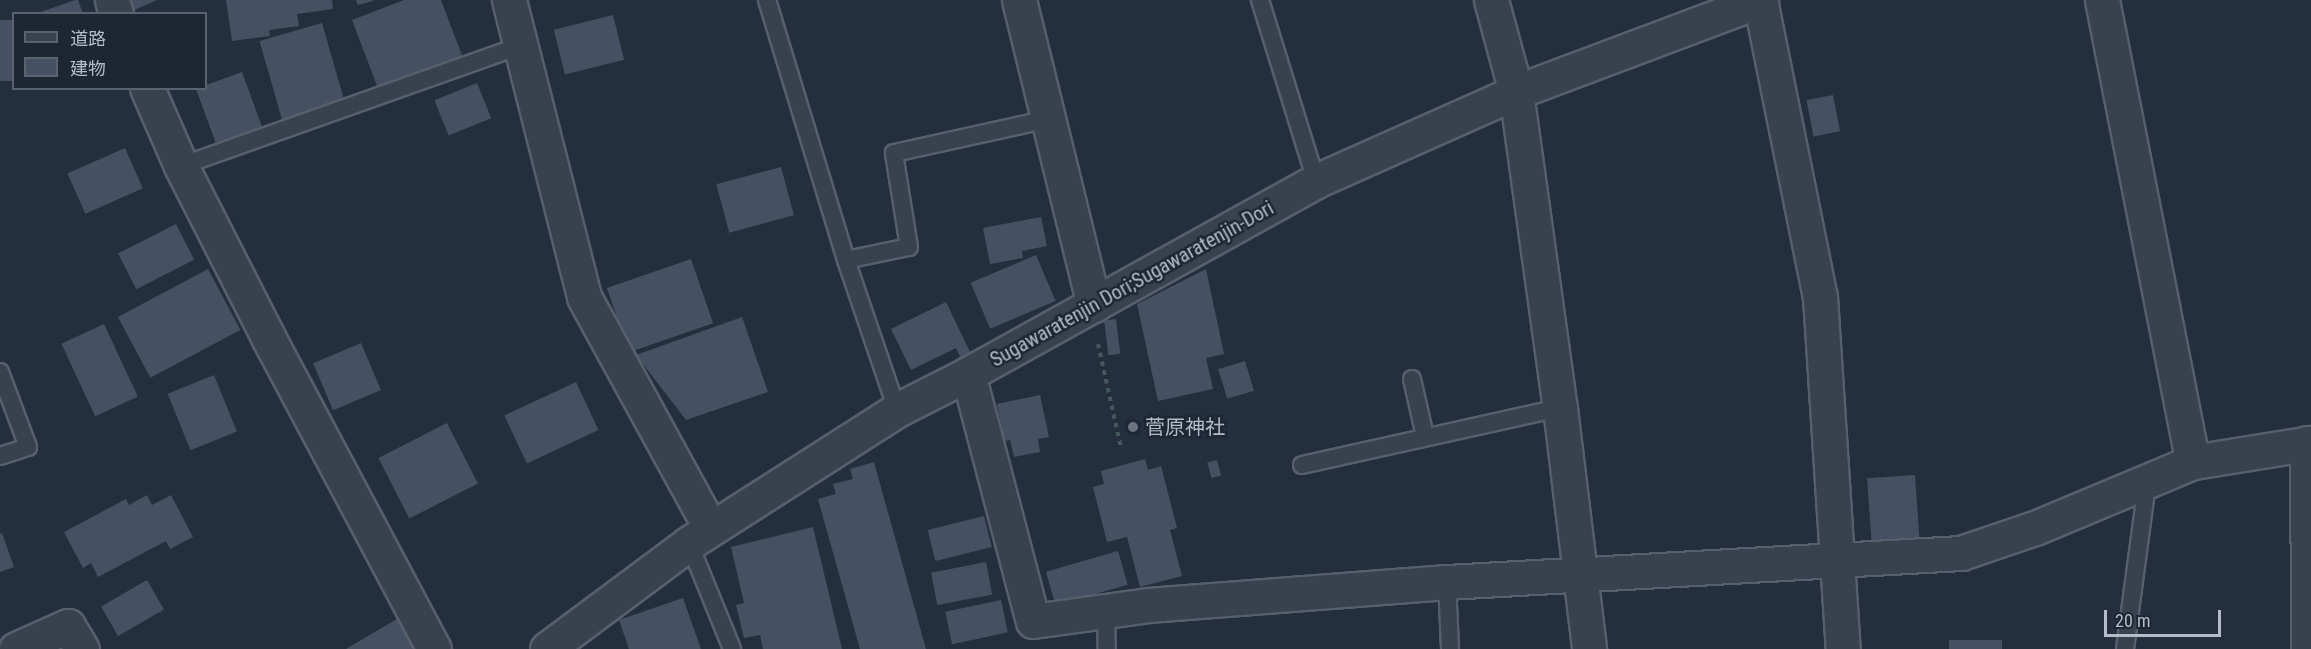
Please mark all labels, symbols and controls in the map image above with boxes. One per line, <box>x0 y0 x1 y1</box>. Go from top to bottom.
legend <box>12 12 207 90</box>
text: 道路 <box>70 28 106 49</box>
text: 建物 <box>70 58 106 79</box>
street label: Sugawaratenjin Dori;Sugawaratenjin-Dori <box>986 196 1278 372</box>
place label: 菅原神社 <box>1145 415 1225 439</box>
marker: 菅原神社 <box>1126 420 1140 434</box>
scale bar <box>2107 598 2224 636</box>
text: 20 m <box>2115 610 2150 631</box>

